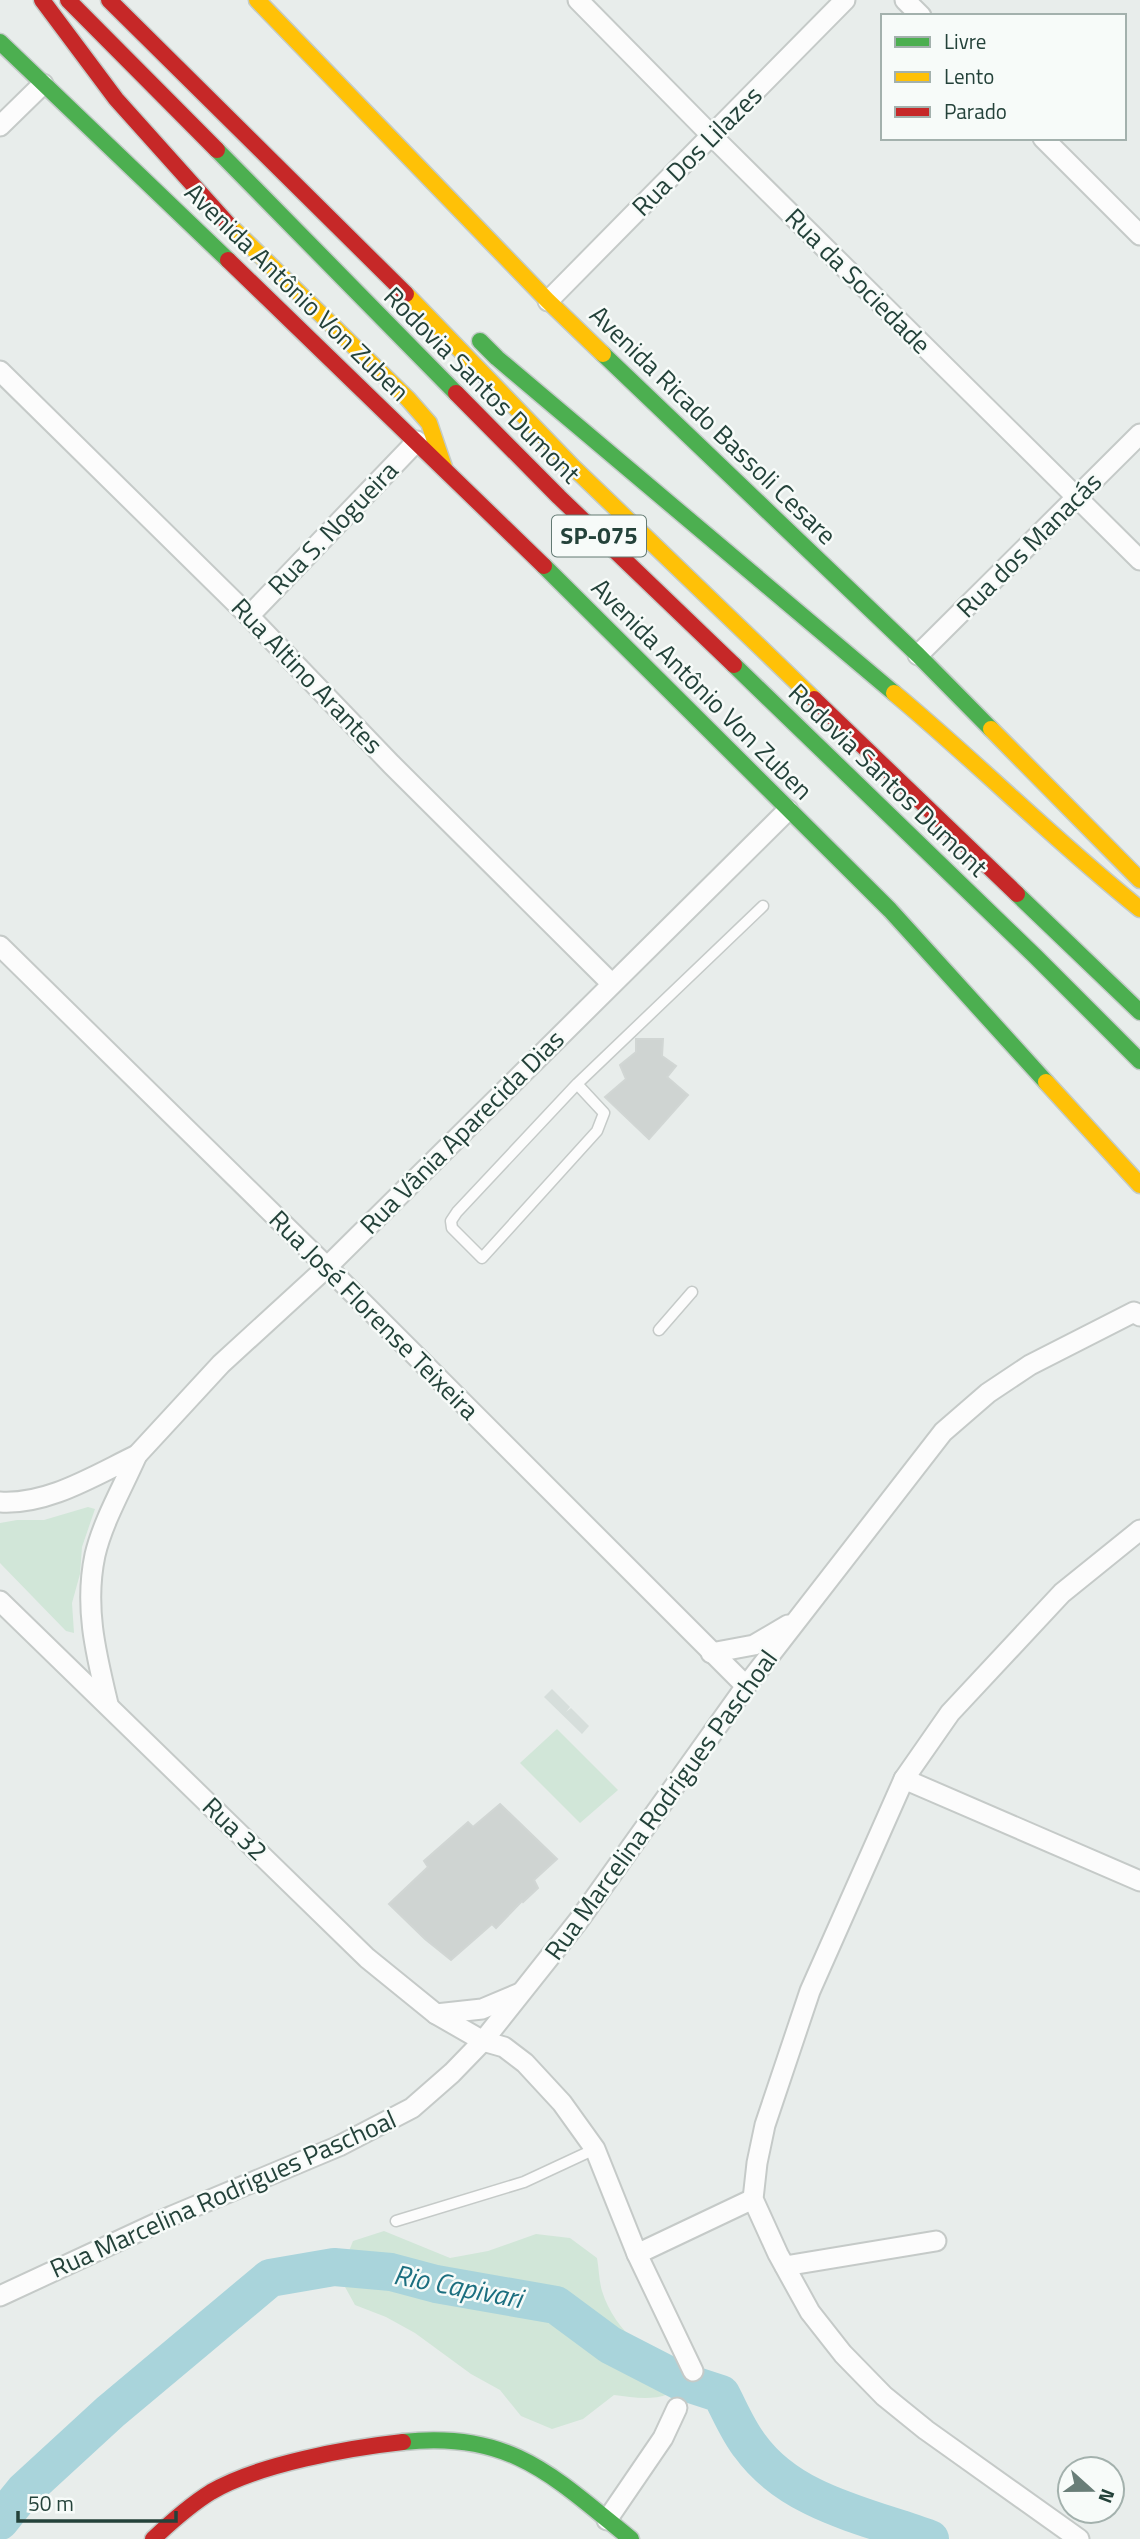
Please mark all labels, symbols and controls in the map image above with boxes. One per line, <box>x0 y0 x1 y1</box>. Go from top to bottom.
legend <box>881 14 1126 140</box>
text: Livre <box>944 25 986 57</box>
text: Lento <box>944 60 994 92</box>
street label: Rua Dos Lilazes <box>622 76 771 225</box>
text: Parado <box>944 95 1007 127</box>
street label: Avenida Antônio Von Zuben <box>176 173 419 410</box>
street label: Rua da Sociedade <box>776 199 940 363</box>
street label: Rodovia Santos Dumont <box>375 277 590 492</box>
street label: Avenida Ricado Bassoli Cesare <box>581 296 846 553</box>
street label: Rua S. Nogueira <box>258 452 407 603</box>
street label: Rua dos Manacás <box>947 463 1110 626</box>
road number: SP-075 <box>552 516 646 556</box>
street label: Avenida Antônio Von Zuben <box>583 569 822 808</box>
street label: Rua Altino Arantes <box>222 589 392 763</box>
street label: Rodovia Santos Dumont <box>780 674 997 886</box>
street label: Rua Vânia Aparecida Dias <box>350 1020 573 1243</box>
street label: Rua José Florense Teixeira <box>260 1201 488 1429</box>
street label: Rua Marcelina Rodrigues Paschoal <box>535 1641 787 1968</box>
street label: Rua 32 <box>194 1788 277 1870</box>
street label: Rua Marcelina Rodrigues Paschoal <box>43 2099 402 2288</box>
water label: Rio Capivari <box>390 2252 529 2320</box>
north arrow <box>1056 2455 1126 2525</box>
scale bar <box>18 2480 175 2524</box>
text: N <box>1091 2485 1123 2508</box>
text: 50 m <box>28 2487 74 2519</box>

